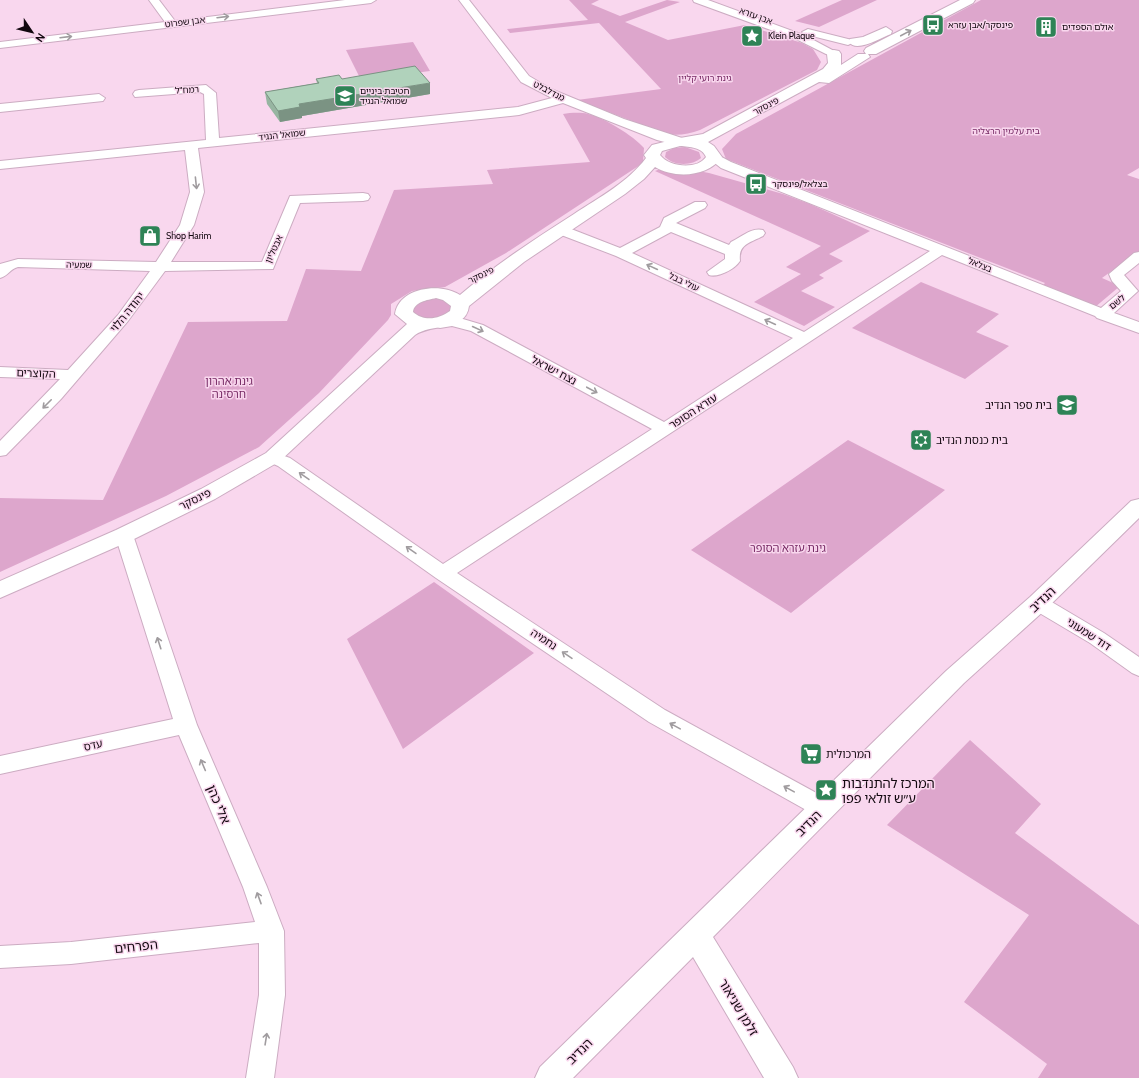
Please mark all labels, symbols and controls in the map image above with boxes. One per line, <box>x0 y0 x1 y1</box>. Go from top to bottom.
street label: אבן עזרא <box>738 4 775 27</box>
north arrow <box>12 12 52 52</box>
bus stop icon: פינסקר/אבן עזרא <box>920 12 946 38</box>
one-way arrow <box>216 13 229 21</box>
street label: אבן שפרוט <box>164 14 206 29</box>
building icon: אולם הספדים <box>1033 14 1059 40</box>
place label: פינסקר/אבן עזרא <box>948 19 1013 30</box>
place label: אולם הספדים <box>1062 21 1114 32</box>
place icon: Klein Plaque <box>739 23 765 49</box>
one-way arrow <box>899 29 911 36</box>
place label: Klein Plaque <box>768 30 815 41</box>
text: N <box>32 31 48 45</box>
one-way arrow <box>60 33 73 41</box>
park label: גינת רועי קליין <box>678 72 732 83</box>
street label: מנדלבלט <box>532 78 567 103</box>
street label: רמח"ל <box>175 83 200 96</box>
school or university icon: חטיבת ביניים שמואל הנגיד <box>332 83 358 109</box>
place label: חטיבת ביניים שמואל הנגיד <box>360 85 409 106</box>
street label: פינסקר <box>751 94 781 117</box>
park label: בית עלמין הרצליה <box>972 125 1040 136</box>
street label: שמואל הנגיד <box>258 127 306 142</box>
bus stop icon: בצלאל/פינסקר <box>743 171 769 197</box>
one-way arrow <box>192 176 199 189</box>
place label: בצלאל/פינסקר <box>772 178 828 189</box>
shop icon: Shop Harim <box>137 223 163 249</box>
place label: Shop Harim <box>166 230 211 241</box>
street label: אבטליון <box>262 233 285 265</box>
street label: בצלאל <box>966 255 994 274</box>
street label: שמעיה <box>66 259 92 270</box>
one-way arrow <box>646 263 658 270</box>
street label: פינסקר <box>466 264 496 286</box>
street label: עולי בבל <box>667 270 701 293</box>
street label: יהודה הלוי <box>107 289 147 335</box>
street label: לשם <box>1106 292 1127 311</box>
one-way arrow <box>764 318 776 325</box>
one-way arrow <box>471 326 483 333</box>
street label: נצח ישראל <box>529 352 579 388</box>
street label: הקוצרים <box>16 365 56 381</box>
park label: גינת אהרון חרסינה <box>205 374 253 401</box>
one-way arrow <box>586 387 598 394</box>
street label: עזרא הסופר <box>666 390 720 432</box>
school or university icon: בית ספר הנדיב <box>1054 392 1080 418</box>
place label: בית ספר הנדיב <box>985 398 1052 412</box>
one-way arrow <box>42 399 52 408</box>
synagogue icon: בית כנסת הנדיב <box>908 427 934 453</box>
place label: בית כנסת הנדיב <box>936 433 1008 447</box>
one-way arrow <box>299 472 310 480</box>
street label: פינסקר <box>177 485 214 513</box>
park label: גינת עזרא הסופר <box>750 541 826 555</box>
one-way arrow <box>406 546 417 554</box>
street label: הנדיב <box>1025 583 1059 615</box>
street label: דוד שמעוני <box>1064 614 1114 654</box>
street label: נחמיה <box>528 625 560 653</box>
one-way arrow <box>155 637 162 650</box>
one-way arrow <box>561 650 573 658</box>
one-way arrow <box>669 721 681 729</box>
street label: עדס <box>82 736 104 754</box>
supermarket icon: המרכולית <box>798 741 824 767</box>
place label: המרכולית <box>826 747 871 761</box>
one-way arrow <box>199 760 207 772</box>
place label: המרכז להתנדבות ע״ש זולאי פפו <box>842 775 935 806</box>
place icon: המרכז להתנדבות ע״ש זולאי פפו <box>813 777 839 803</box>
street label: אלי כהן <box>204 782 234 826</box>
one-way arrow <box>783 784 795 792</box>
street label: הנדיב <box>792 807 824 839</box>
one-way arrow <box>254 893 262 905</box>
street label: הפרחים <box>113 936 159 956</box>
street label: זלמן שניאור <box>716 976 762 1038</box>
one-way arrow <box>262 1033 270 1046</box>
street label: הנדיב <box>563 1035 595 1067</box>

